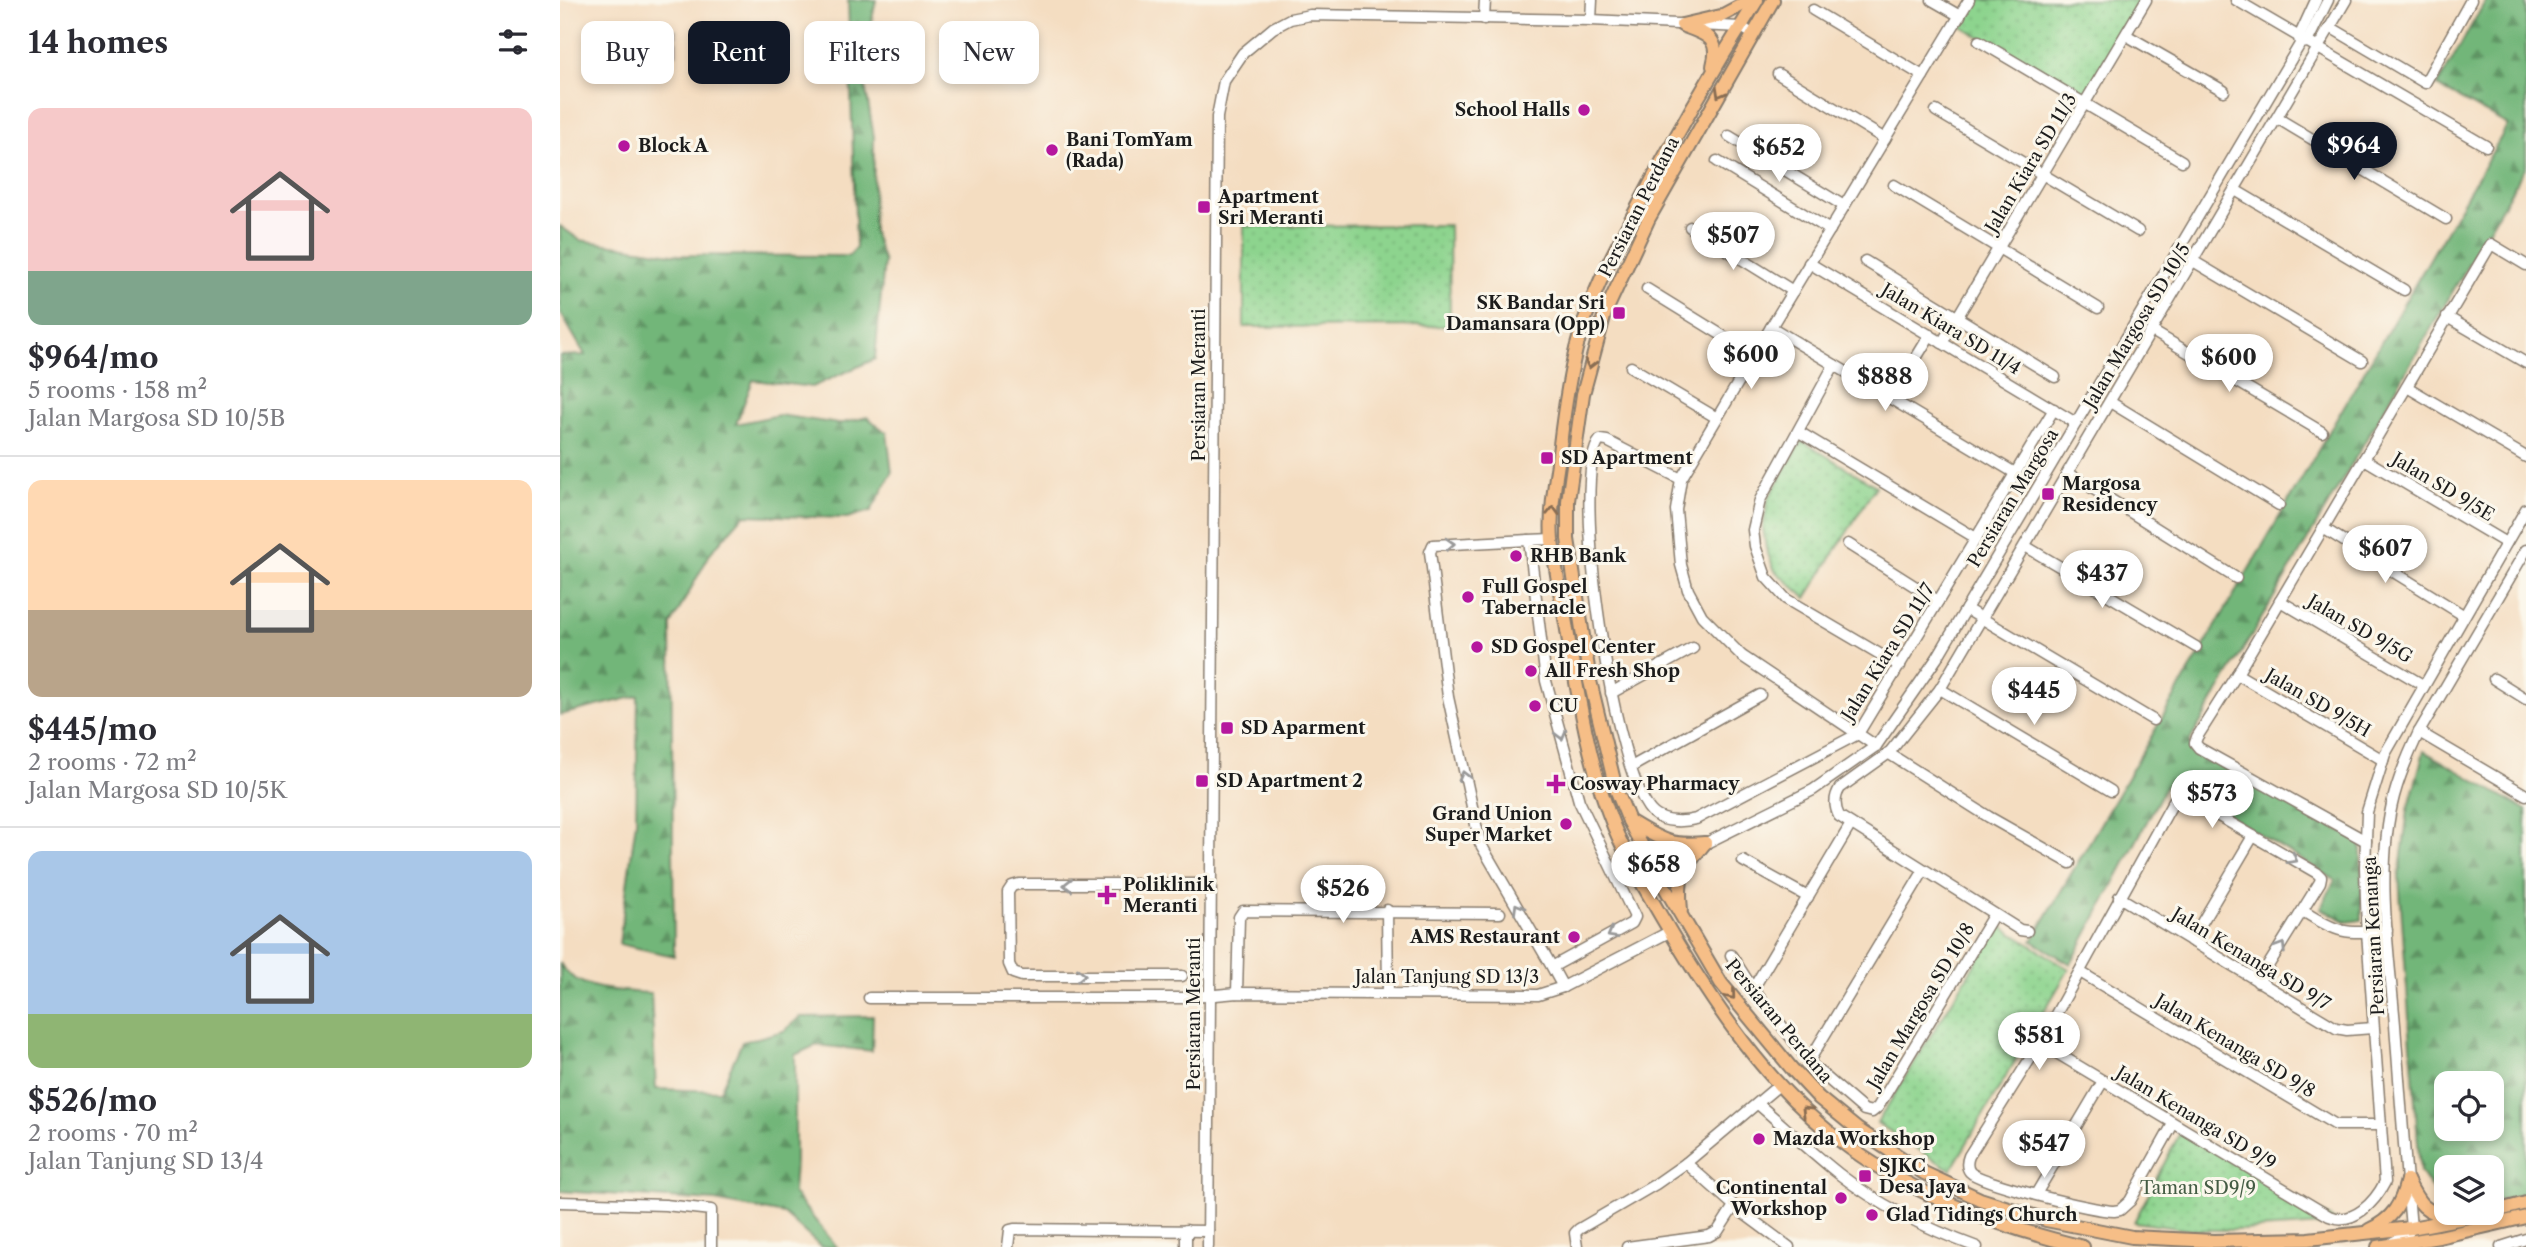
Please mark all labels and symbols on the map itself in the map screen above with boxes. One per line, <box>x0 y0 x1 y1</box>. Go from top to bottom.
one-way arrow <box>1715 86 1728 99</box>
street label: Jalan Kiara SD 11/3 <box>1979 89 2081 239</box>
place label: School Halls <box>1455 99 1570 121</box>
marker: School Halls <box>1576 102 1592 118</box>
pin: $964 <box>2313 122 2395 182</box>
pin: $652 <box>1738 124 1820 184</box>
place label: Bani TomYam (Rada) <box>1066 129 1193 172</box>
street label: Persiaran Perdana <box>1594 133 1684 281</box>
place label: Block A <box>638 135 709 157</box>
marker: Block A <box>616 138 632 154</box>
marker: Bani TomYam (Rada) <box>1044 142 1060 158</box>
place label: Apartment Sri Meranti <box>1217 186 1324 229</box>
marker: Apartment Sri Meranti <box>1196 199 1212 215</box>
pin: $507 <box>1692 212 1774 272</box>
street label: Jalan Margosa SD 10/5 <box>2077 239 2195 415</box>
street label: Jalan Kiara SD 11/4 <box>1875 277 2025 379</box>
place label: SK Bandar Sri Damansara (Opp) <box>1446 292 1606 335</box>
marker: SK Bandar Sri Damansara (Opp) <box>1611 305 1627 321</box>
street label: Persiaran Meranti <box>1188 308 1210 461</box>
pin: $600 <box>1710 332 1792 391</box>
pin: $600 <box>2188 334 2270 394</box>
pin: $888 <box>1844 354 1926 413</box>
one-way arrow <box>1584 358 1598 370</box>
street label: Persiaran Margosa <box>1963 424 2063 571</box>
street label: Jalan SD 9/5E <box>2385 446 2498 526</box>
place label: SD Apartment <box>1561 447 1693 469</box>
marker: SD Apartment <box>1539 450 1555 466</box>
place label: Margosa Residency <box>2062 473 2158 516</box>
marker: Margosa Residency <box>2040 486 2056 502</box>
one-way arrow <box>1545 505 1560 516</box>
pin: $607 <box>2344 526 2426 585</box>
one-way arrow <box>1445 537 1456 552</box>
place label: RHB Bank <box>1530 545 1627 567</box>
marker: RHB Bank <box>1508 548 1524 564</box>
pin: $437 <box>2061 550 2143 610</box>
place label: Full Gospel Tabernacle <box>1482 576 1588 619</box>
street label: Jalan Kiara SD 11/7 <box>1835 579 1939 727</box>
marker: Full Gospel Tabernacle <box>1460 589 1476 605</box>
street label: Jalan SD 9/5G <box>2301 589 2417 668</box>
place label: SD Gospel Center <box>1491 636 1656 658</box>
marker: SD Gospel Center <box>1469 639 1485 655</box>
place label: All Fresh Shop <box>1544 660 1680 682</box>
street label: Jalan SD 9/5H <box>2259 662 2375 742</box>
marker: All Fresh Shop <box>1523 663 1539 679</box>
pin: $445 <box>1993 668 2075 727</box>
place label: CU <box>1549 695 1578 717</box>
marker: CU <box>1527 698 1543 714</box>
place label: SD Aparment <box>1241 717 1366 739</box>
marker: SD Aparment <box>1219 720 1235 736</box>
one-way arrow <box>1552 728 1567 740</box>
place label: SD Apartment 2 <box>1216 770 1363 792</box>
one-way arrow <box>1458 770 1472 782</box>
pin: $573 <box>2171 770 2253 830</box>
marker: SD Apartment 2 <box>1194 773 1210 789</box>
place label: Cosway Pharmacy <box>1570 773 1740 795</box>
marker: Cosway Pharmacy <box>1548 776 1564 792</box>
place label: Grand Union Super Market <box>1425 803 1553 846</box>
marker: Grand Union Super Market <box>1558 816 1574 832</box>
pin: $658 <box>1613 842 1695 901</box>
one-way arrow <box>2286 851 2299 864</box>
street label: Persiaran Kenanga <box>2359 855 2389 1016</box>
pin: $526 <box>1302 866 1384 925</box>
place label: Poliklinik Meranti <box>1123 874 1215 917</box>
one-way arrow <box>1062 877 1073 892</box>
marker: Poliklinik Meranti <box>1097 885 1117 905</box>
street label: Jalan Kenanga SD 9/7 <box>2165 901 2334 1015</box>
one-way arrow <box>1513 902 1526 915</box>
street label: Jalan Margosa SD 10/8 <box>1861 919 1979 1096</box>
place label: AMS Restaurant <box>1409 926 1561 948</box>
one-way arrow <box>1607 926 1620 939</box>
marker: AMS Restaurant <box>1566 929 1582 945</box>
street label: Persiaran Meranti <box>1183 937 1205 1090</box>
one-way arrow <box>2272 941 2285 954</box>
street label: Persiaran Perdana <box>1721 955 1838 1088</box>
street label: Jalan Tanjung SD 13/3 <box>1352 966 1539 988</box>
one-way arrow <box>1076 967 1087 983</box>
one-way arrow <box>1723 987 1735 1000</box>
street label: Jalan Kenanga SD 9/8 <box>2148 988 2319 1103</box>
pin: $581 <box>1998 1012 2080 1072</box>
street label: Jalan Kenanga SD 9/9 <box>2109 1060 2280 1175</box>
one-way arrow <box>1801 1106 1814 1119</box>
pin: $547 <box>2003 1120 2085 1180</box>
place label: Mazda Workshop <box>1773 1128 1935 1150</box>
marker: Mazda Workshop <box>1751 1131 1767 1147</box>
place label: SJKC Desa Jaya <box>1879 1155 1967 1198</box>
marker: SJKC Desa Jaya <box>1857 1168 1873 1184</box>
place label: Continental Workshop <box>1716 1177 1827 1220</box>
park label: Taman SD9/9 <box>2140 1177 2256 1199</box>
marker: Continental Workshop <box>1833 1190 1849 1206</box>
place label: Glad Tidings Church <box>1886 1204 2078 1226</box>
marker: Glad Tidings Church <box>1864 1207 1880 1223</box>

